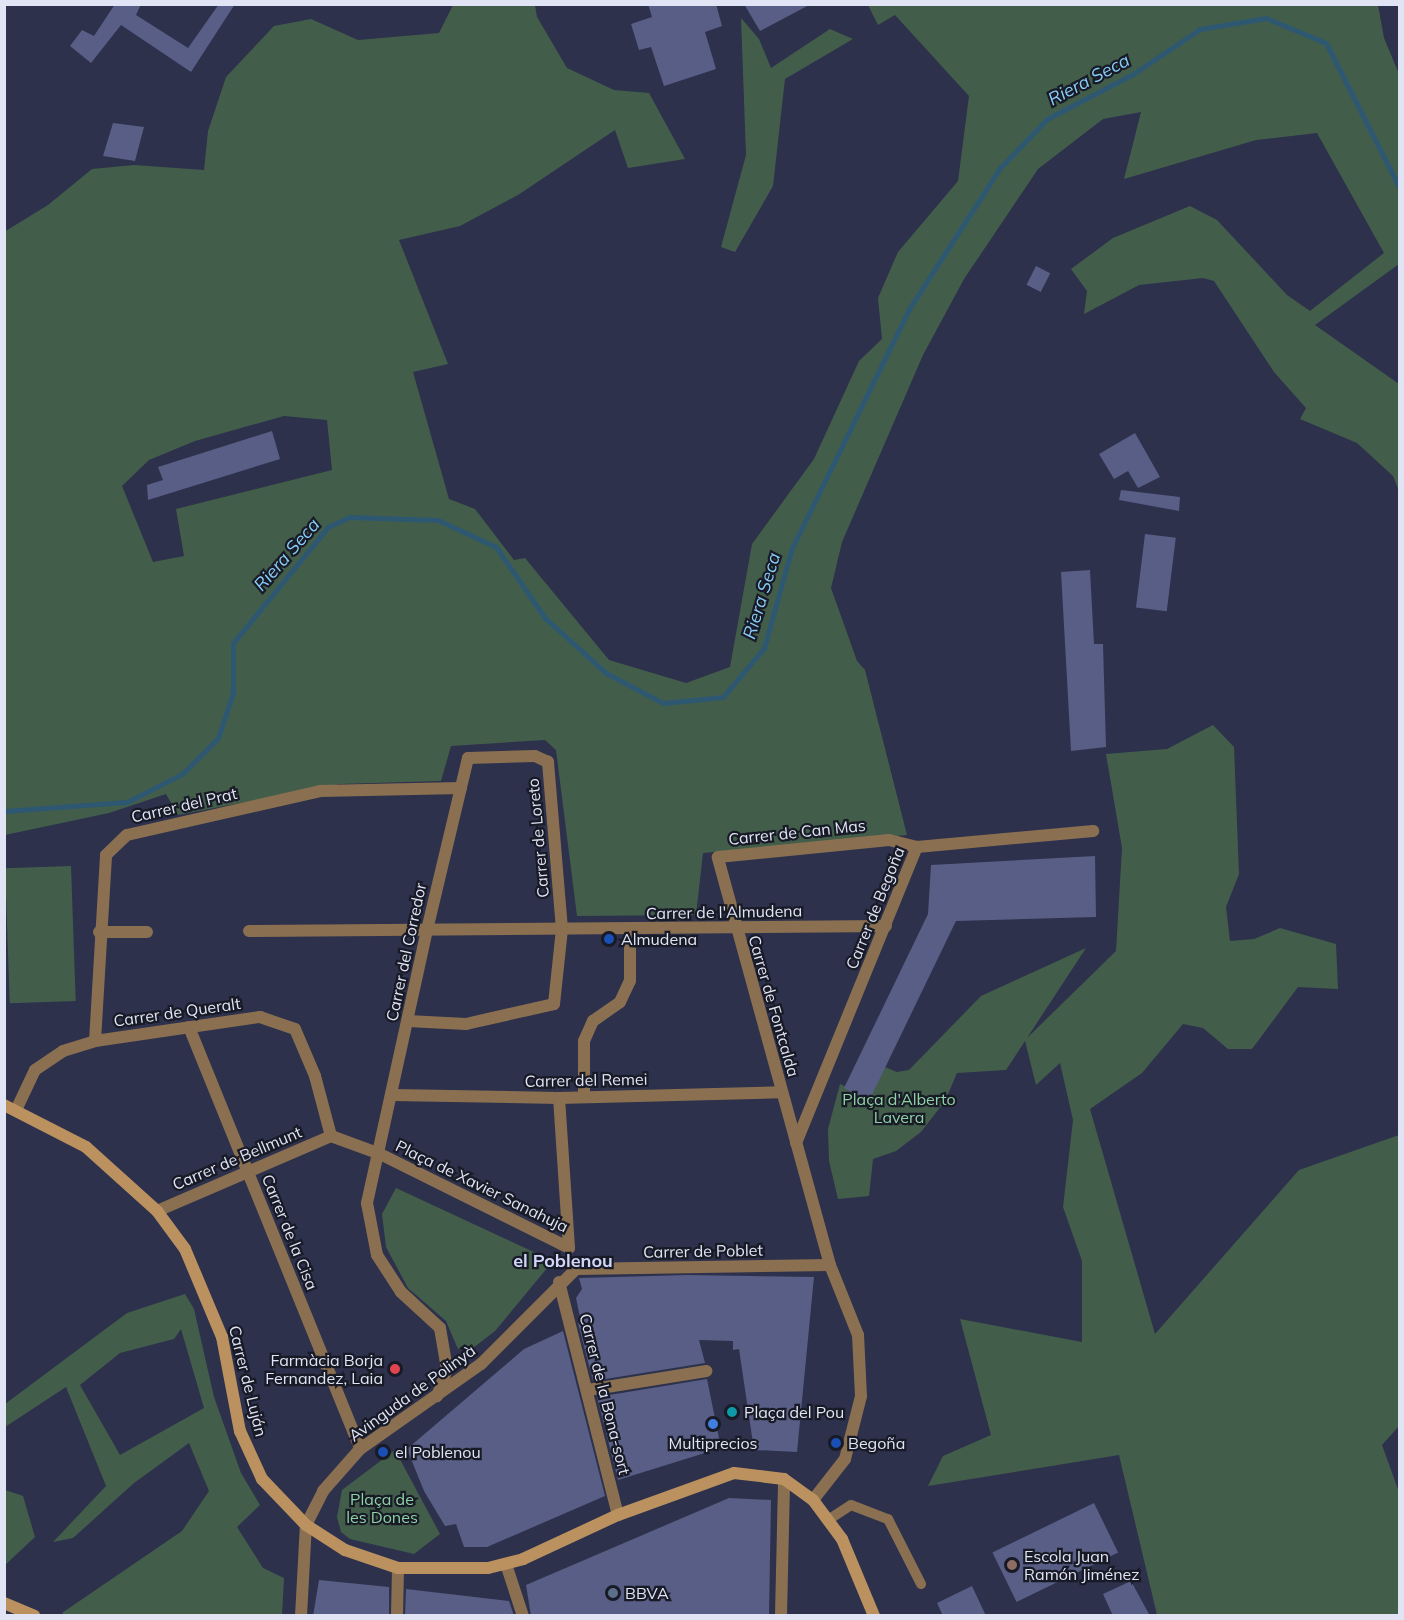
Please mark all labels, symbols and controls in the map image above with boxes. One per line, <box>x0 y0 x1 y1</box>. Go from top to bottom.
water label: Riera Seca <box>1045 50 1133 110</box>
water label: Riera Seca <box>250 514 324 596</box>
water label: Riera Seca <box>739 550 785 642</box>
street label: Carrer de Loreto <box>523 777 553 899</box>
street label: Carrer del Prat <box>129 784 239 826</box>
street label: Carrer de Can Mas <box>727 815 867 849</box>
street label: Carrer de Begoña <box>842 844 908 972</box>
street label: Carrer del Corredor <box>382 881 430 1023</box>
street label: Carrer de l'Almudena <box>646 901 802 923</box>
place label: Almudena <box>621 929 697 949</box>
marker: Almudena <box>602 932 616 946</box>
street label: Carrer de Fontcalda <box>745 933 803 1079</box>
street label: Carrer de Queralt <box>112 994 242 1030</box>
street label: Carrer del Remei <box>524 1069 648 1091</box>
park label: Plaça d'Alberto Lavera <box>842 1089 956 1127</box>
street label: Carrer de Bellmunt <box>170 1122 304 1194</box>
street label: Plaça de Xavier Sanahuja <box>393 1136 571 1236</box>
street label: Carrer de la Cisa <box>258 1171 322 1293</box>
street label: Carrer de Poblet <box>643 1240 763 1262</box>
district label: el Poblenou <box>513 1250 613 1272</box>
street label: Carrer de la Bona-sort <box>576 1311 634 1477</box>
street label: Carrer de Luján <box>225 1324 271 1438</box>
street label: Avinguda de Polinyà <box>345 1341 479 1445</box>
place label: Farmàcia Borja Fernandez, Laia <box>265 1350 383 1388</box>
marker: Farmàcia Borja Fernandez, Laia <box>388 1362 402 1376</box>
place label: Plaça del Pou <box>744 1402 844 1422</box>
marker: Plaça del Pou <box>725 1405 739 1419</box>
marker: Multiprecios <box>706 1417 720 1431</box>
place label: Multiprecios <box>669 1433 757 1453</box>
place label: Begoña <box>848 1433 905 1453</box>
marker: Begoña <box>829 1436 843 1450</box>
place label: el Poblenou <box>395 1442 481 1462</box>
marker: el Poblenou <box>376 1445 390 1459</box>
park label: Plaça de les Dones <box>346 1489 418 1527</box>
place label: Escola Juan Ramón Jiménez <box>1024 1546 1140 1584</box>
marker: Escola Juan Ramón Jiménez <box>1005 1558 1019 1572</box>
place label: BBVA <box>625 1583 669 1603</box>
marker: BBVA <box>606 1586 620 1600</box>

